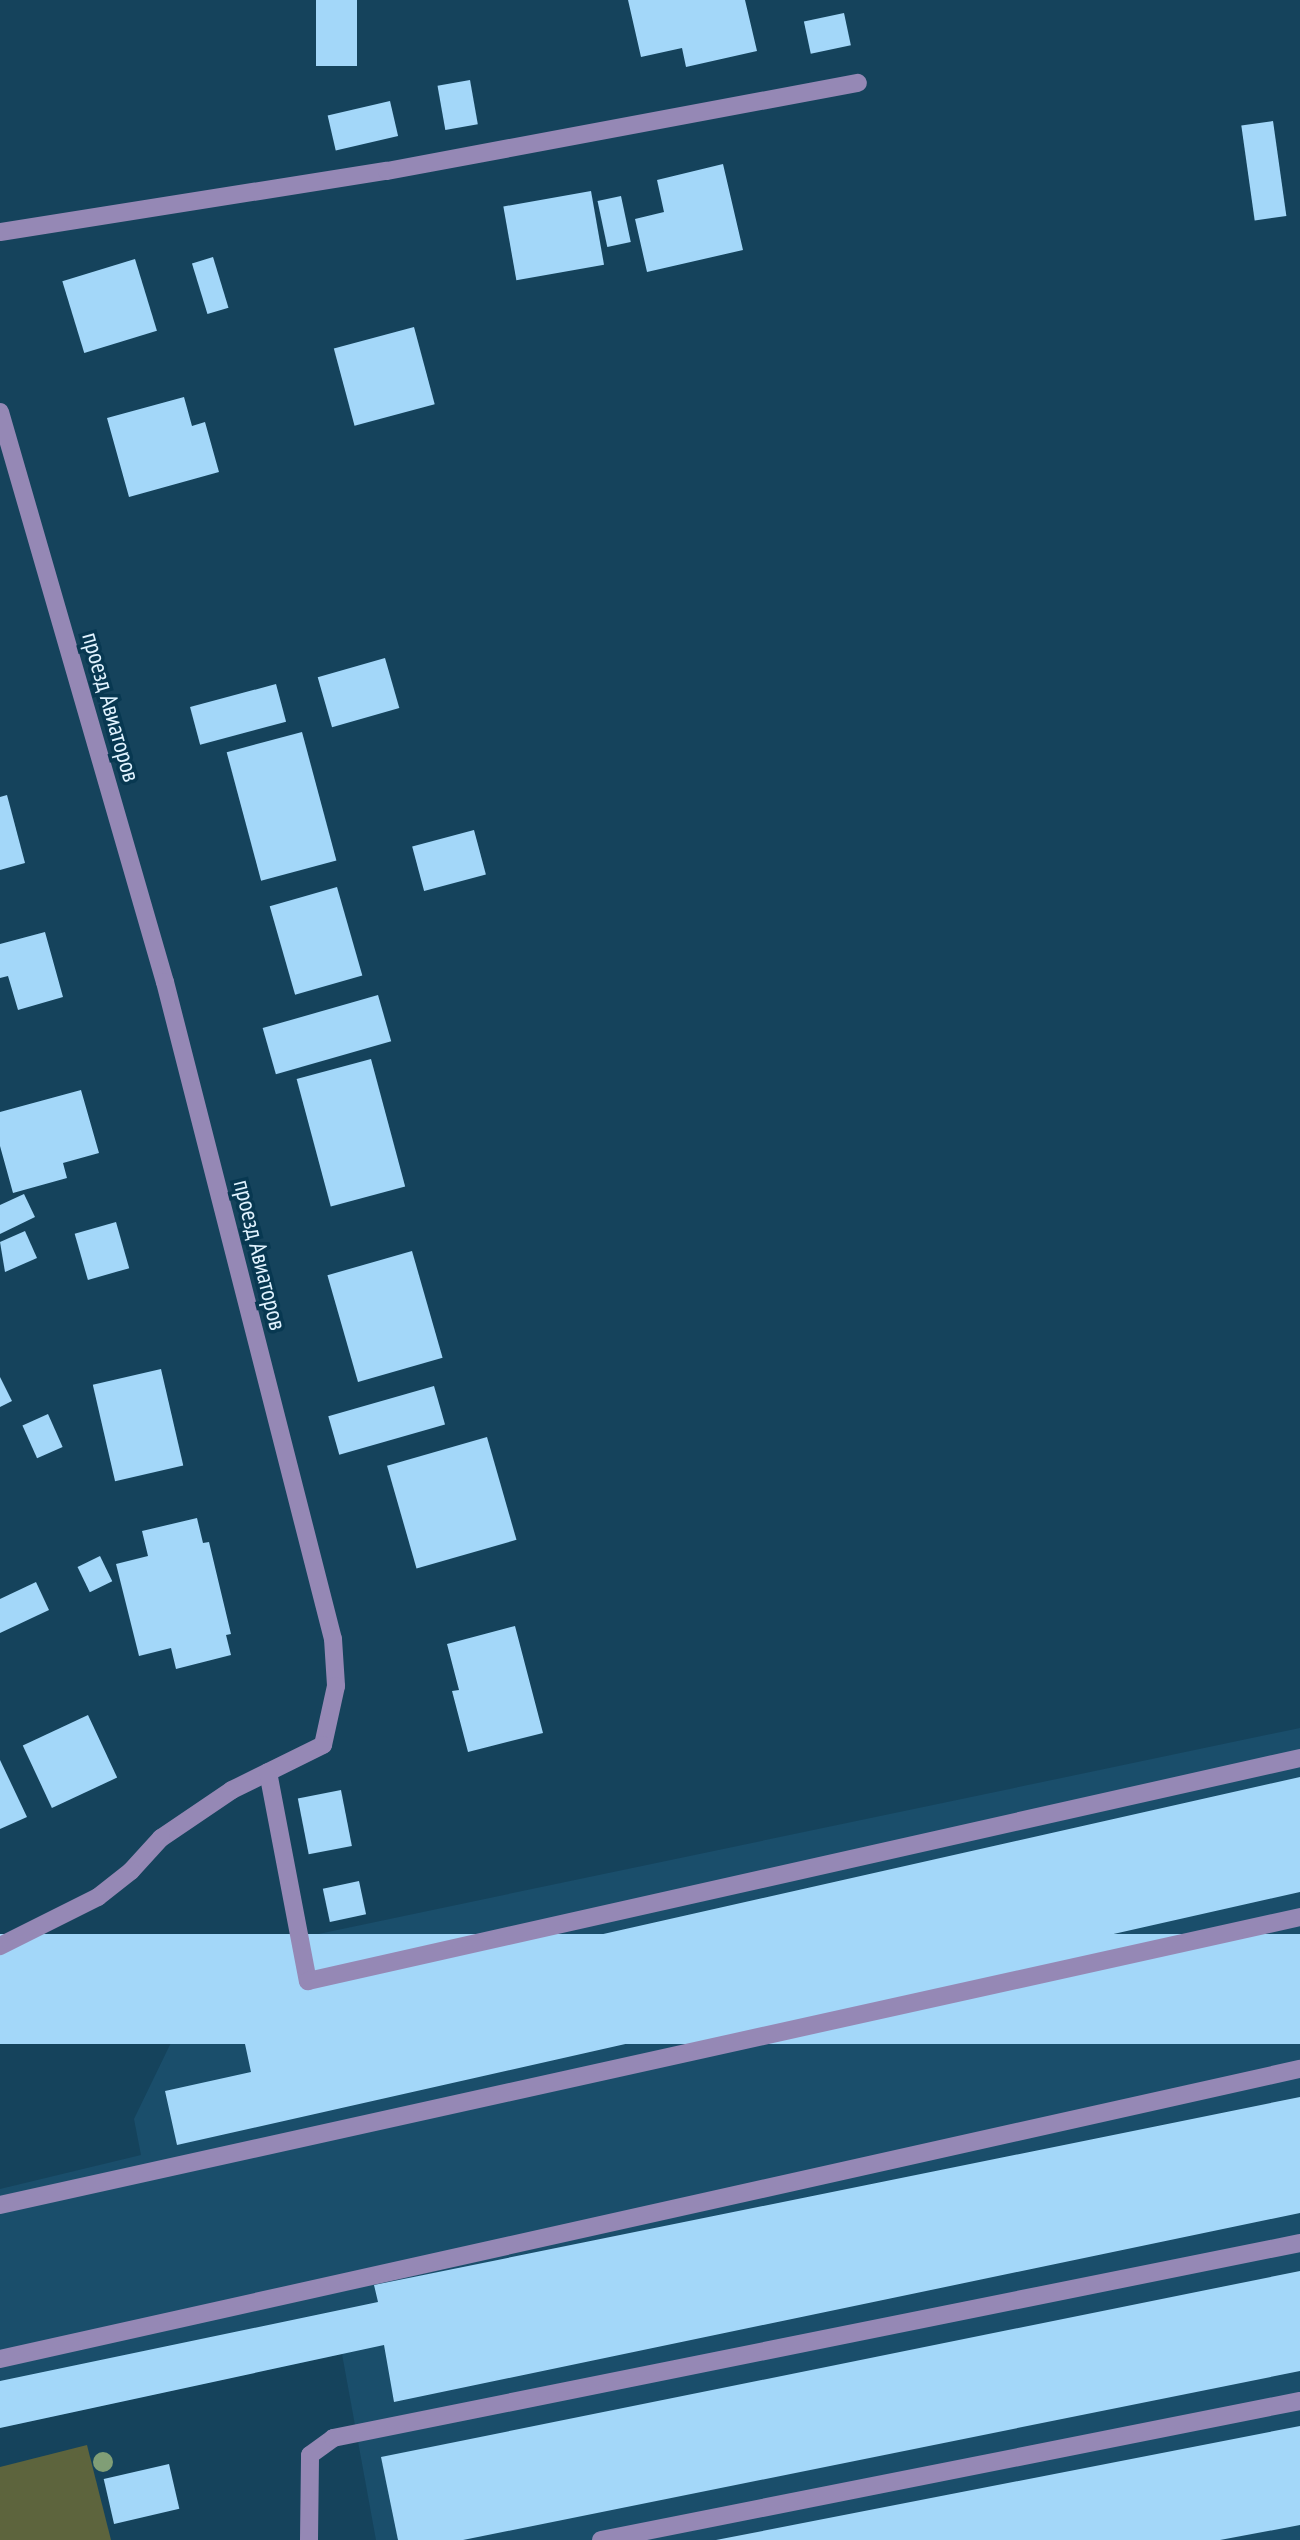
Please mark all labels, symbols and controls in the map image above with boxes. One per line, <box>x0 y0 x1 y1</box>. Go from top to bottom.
street label: проезд Авиаторов <box>76 629 146 785</box>
street label: проезд Авиаторов <box>227 1177 293 1333</box>

